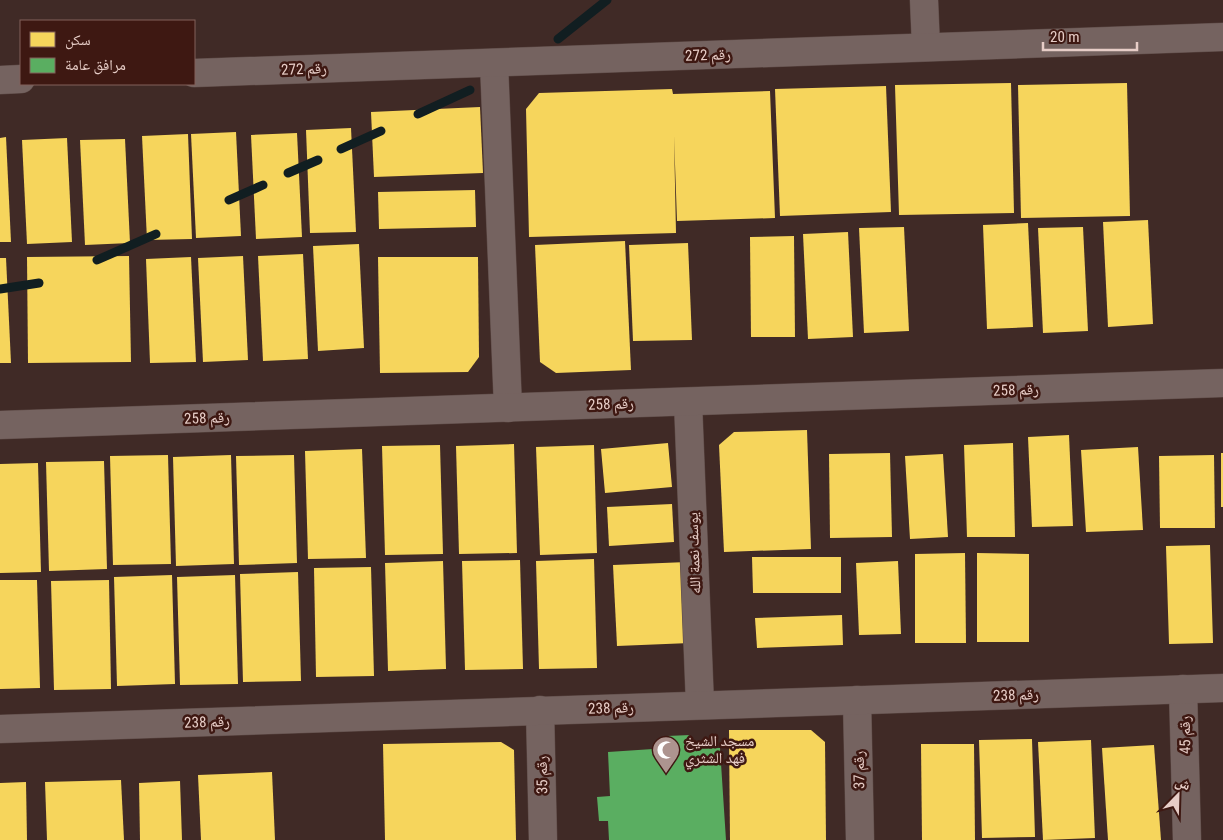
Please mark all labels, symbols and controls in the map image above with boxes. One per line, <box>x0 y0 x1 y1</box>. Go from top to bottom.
legend <box>20 20 195 85</box>
scale bar <box>1043 20 1137 52</box>
text: 20 m <box>1050 28 1080 46</box>
text: سكن <box>65 31 91 50</box>
street label: رقم 272 <box>685 45 731 66</box>
text: مرافق عامة <box>65 56 126 75</box>
street label: رقم 272 <box>281 59 327 80</box>
street label: رقم 258 <box>993 380 1039 401</box>
street label: رقم 258 <box>588 394 634 415</box>
street label: رقم 258 <box>184 408 230 429</box>
street label: يوسف نعمة الله <box>684 512 704 594</box>
street label: رقم 238 <box>993 685 1039 706</box>
street label: رقم 238 <box>588 698 634 719</box>
street label: رقم 238 <box>184 712 230 733</box>
street label: رقم 45 <box>1176 715 1195 754</box>
place label: مسجد الشيخ فهد الشثري <box>685 732 755 770</box>
mosque icon: مسجد الشيخ فهد الشثري <box>651 735 681 774</box>
street label: رقم 37 <box>850 750 869 789</box>
street label: رقم 35 <box>533 755 552 794</box>
north arrow <box>1153 770 1203 820</box>
text: ش <box>1173 773 1193 794</box>

